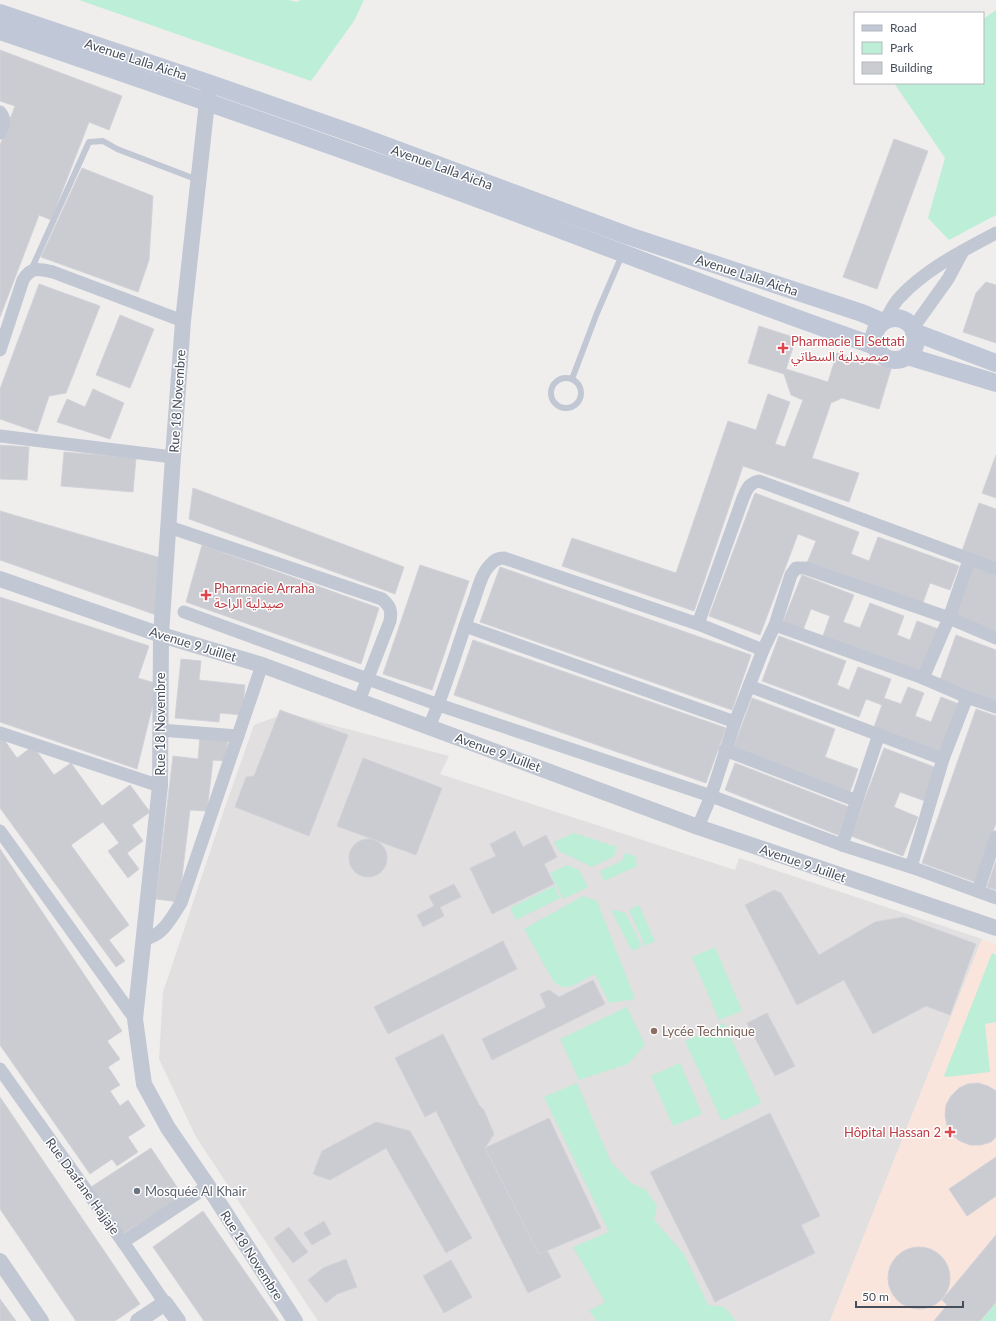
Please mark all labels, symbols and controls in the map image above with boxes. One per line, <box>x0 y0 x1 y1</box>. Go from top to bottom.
legend <box>854 12 984 84</box>
text: Road <box>890 20 917 35</box>
street label: Avenue Lalla Aicha <box>83 35 189 83</box>
text: Park <box>890 40 914 55</box>
text: Building <box>890 60 933 75</box>
street label: Avenue Lalla Aicha <box>389 141 495 193</box>
street label: Avenue Lalla Aicha <box>694 251 800 299</box>
place label: Pharmacie El Settati صصيدلية السطاتي <box>791 333 905 367</box>
marker: Pharmacie El Settati صصيدلية السطاتي <box>778 343 788 353</box>
street label: Rue 18 Novembre <box>165 349 189 453</box>
place label: Pharmacie Arraha صيدلية الراحة <box>214 580 315 611</box>
marker: Pharmacie Arraha صيدلية الراحة <box>201 590 211 600</box>
street label: Avenue 9 Juillet <box>148 623 239 665</box>
street label: Rue 18 Novembre <box>152 672 168 776</box>
street label: Avenue 9 Juillet <box>453 729 543 775</box>
street label: Avenue 9 Juillet <box>758 841 849 885</box>
place label: Lycée Technique <box>662 1023 755 1039</box>
marker: Lycée Technique <box>649 1026 659 1036</box>
place label: Hôpital Hassan 2 <box>844 1124 941 1140</box>
marker: Hôpital Hassan 2 <box>944 1126 956 1138</box>
street label: Rue Daafane Hajjaje <box>43 1135 123 1237</box>
place label: Mosquée Al Khair <box>145 1183 247 1199</box>
marker: Mosquée Al Khair <box>132 1186 142 1196</box>
street label: Rue 18 Novembre <box>217 1207 287 1303</box>
scale bar <box>856 1283 963 1309</box>
text: 50 m <box>862 1289 889 1304</box>

